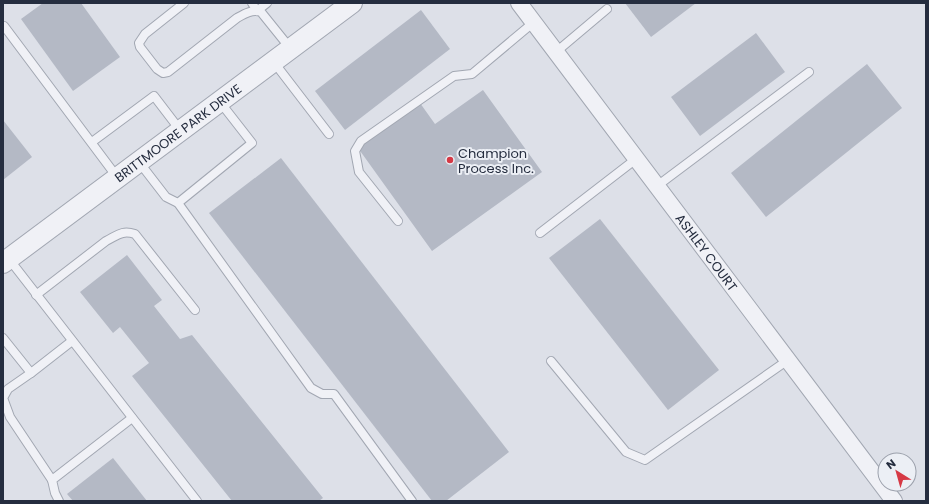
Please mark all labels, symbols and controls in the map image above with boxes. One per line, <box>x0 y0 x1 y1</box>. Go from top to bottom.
street label: BRITTMOORE PARK DRIVE <box>110 79 245 186</box>
place label: Champion Process Inc. <box>458 144 534 178</box>
marker: Champion Process Inc. <box>445 155 455 165</box>
street label: ASHLEY COURT <box>671 209 742 295</box>
north arrow <box>877 452 917 492</box>
text: N <box>883 455 899 473</box>

